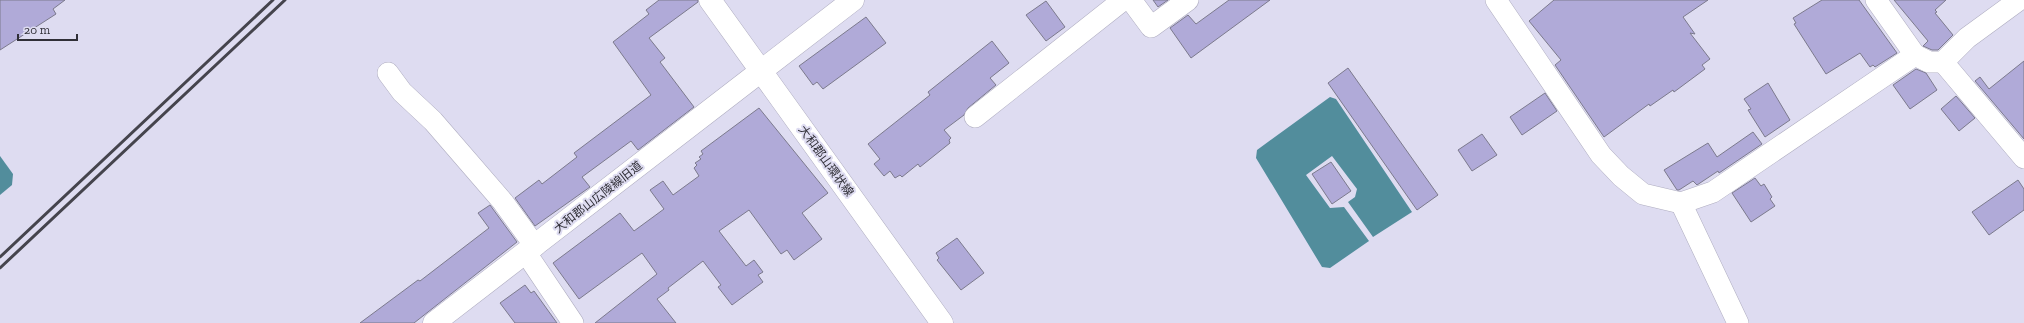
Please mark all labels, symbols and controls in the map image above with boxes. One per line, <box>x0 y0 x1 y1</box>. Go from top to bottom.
scale bar <box>18 16 77 42</box>
text: 20 m <box>24 23 51 37</box>
street label: 大和郡山環状線 <box>796 123 856 199</box>
street label: 大和郡山広陵線旧道 <box>551 158 645 236</box>

